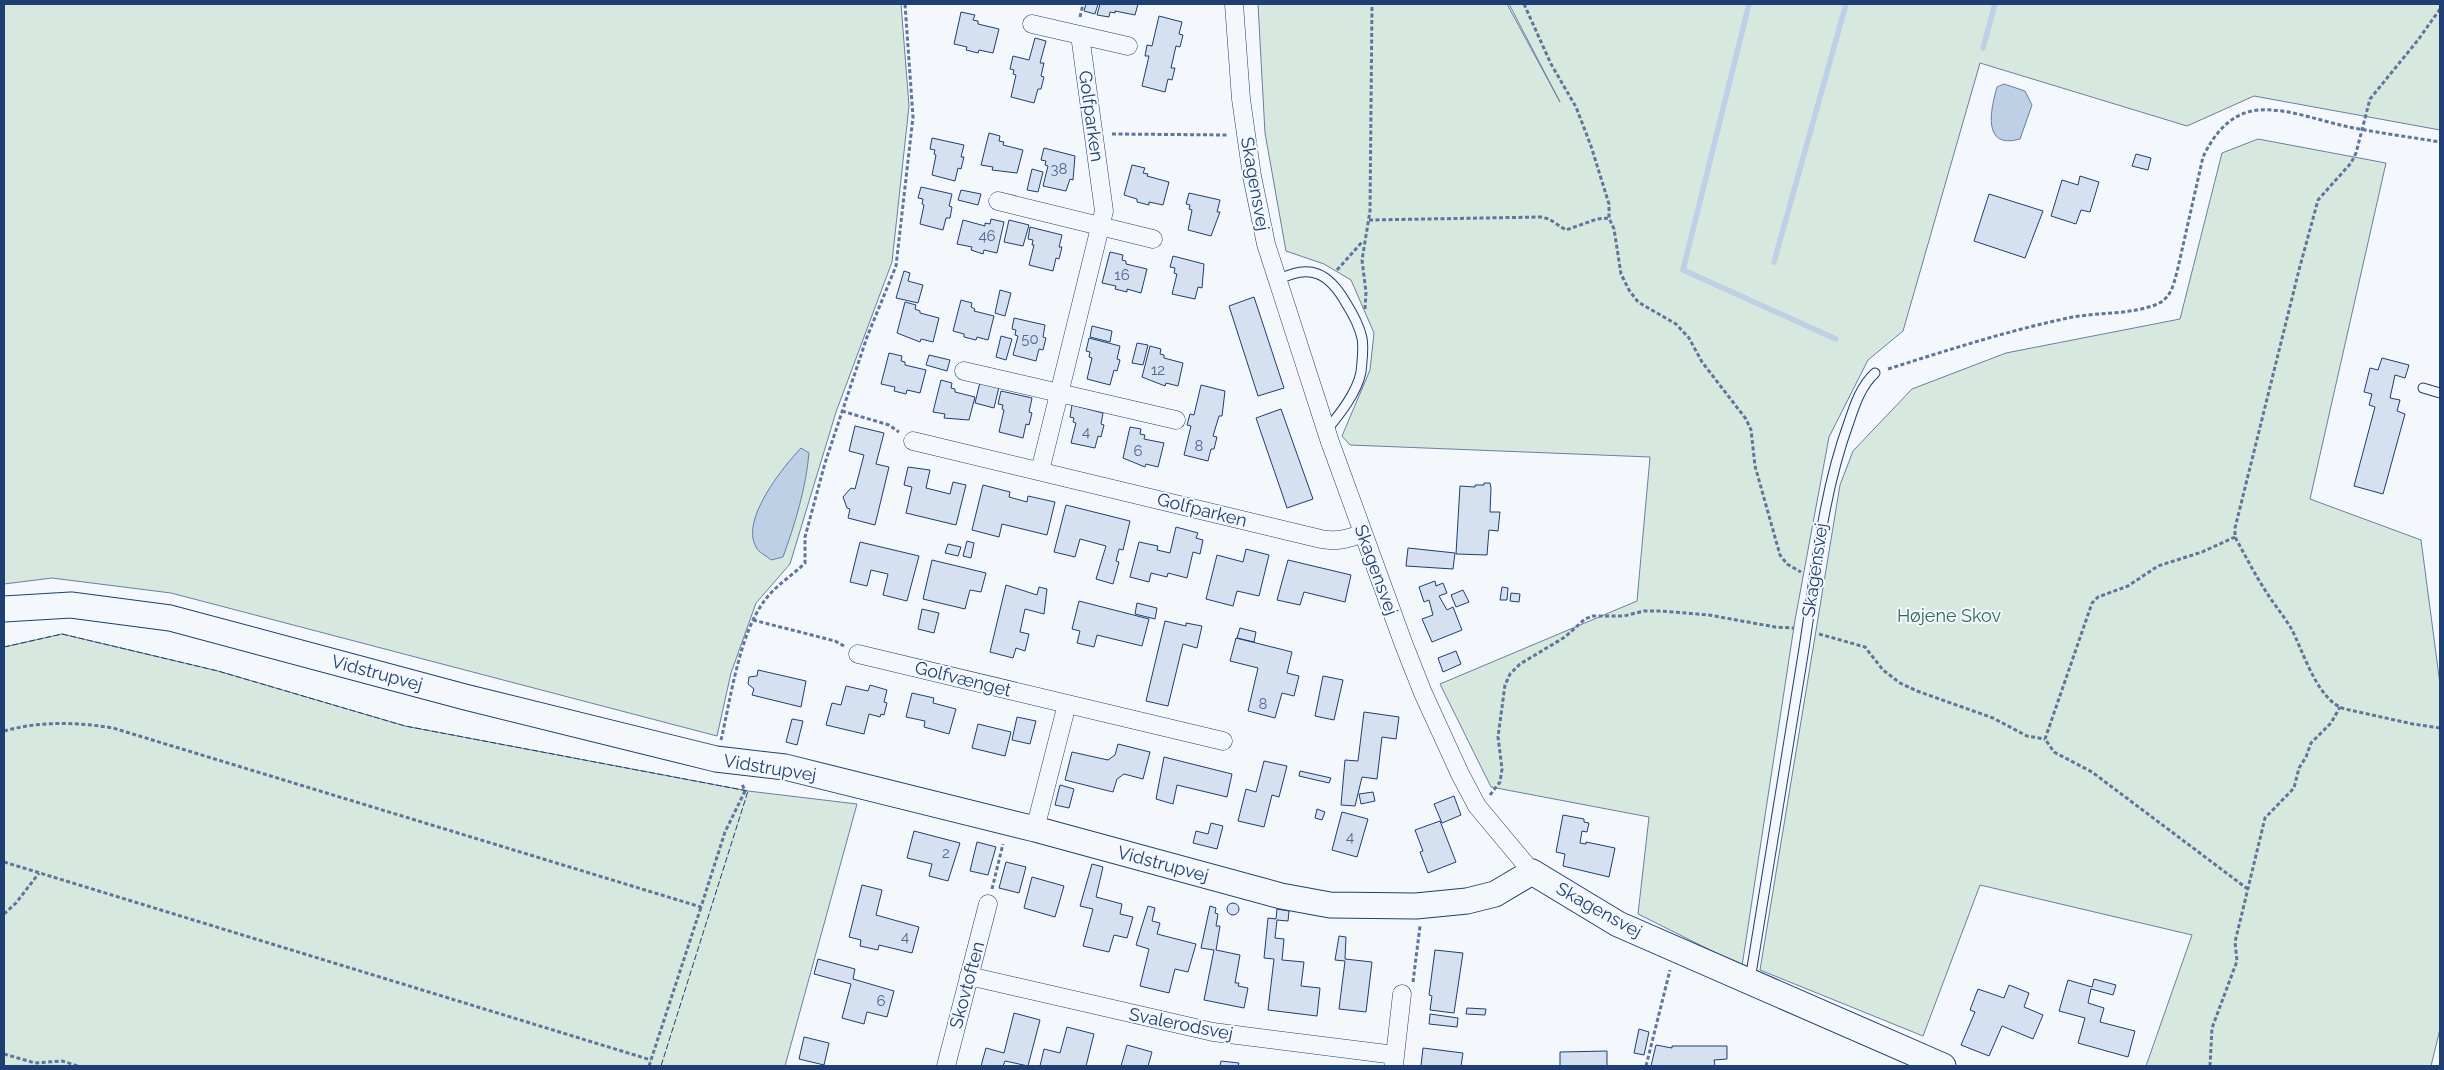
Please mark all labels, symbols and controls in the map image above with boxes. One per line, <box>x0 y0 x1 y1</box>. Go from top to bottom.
street label: Golfparken <box>1075 69 1108 163</box>
street label: Skagensvej <box>1237 135 1274 232</box>
house number: 38 <box>1051 160 1068 178</box>
house number: 46 <box>978 227 996 245</box>
house number: 16 <box>1114 266 1130 284</box>
house number: 50 <box>1021 330 1039 348</box>
house number: 12 <box>1151 361 1165 379</box>
house number: 4 <box>1082 423 1090 441</box>
house number: 8 <box>1195 437 1204 455</box>
house number: 6 <box>1133 442 1143 460</box>
street label: Golfparken <box>1155 488 1249 531</box>
street label: Skagensvej <box>1350 522 1403 618</box>
street label: Skagensvej <box>1798 522 1832 618</box>
park label: Højene Skov <box>1897 605 2001 626</box>
street label: Vidstrupvej <box>329 650 425 695</box>
street label: Golfvænget <box>913 656 1014 701</box>
house number: 8 <box>1259 695 1268 713</box>
street label: Vidstrupvej <box>722 750 818 785</box>
house number: 4 <box>1346 828 1354 846</box>
street label: Vidstrupvej <box>1115 841 1211 886</box>
house number: 2 <box>942 844 950 862</box>
street label: Skagensvej <box>1553 877 1646 942</box>
house number: 4 <box>901 928 909 946</box>
street label: Skovtoften <box>945 939 988 1031</box>
house number: 6 <box>876 992 886 1010</box>
street label: Svalerodsvej <box>1127 1003 1235 1044</box>

